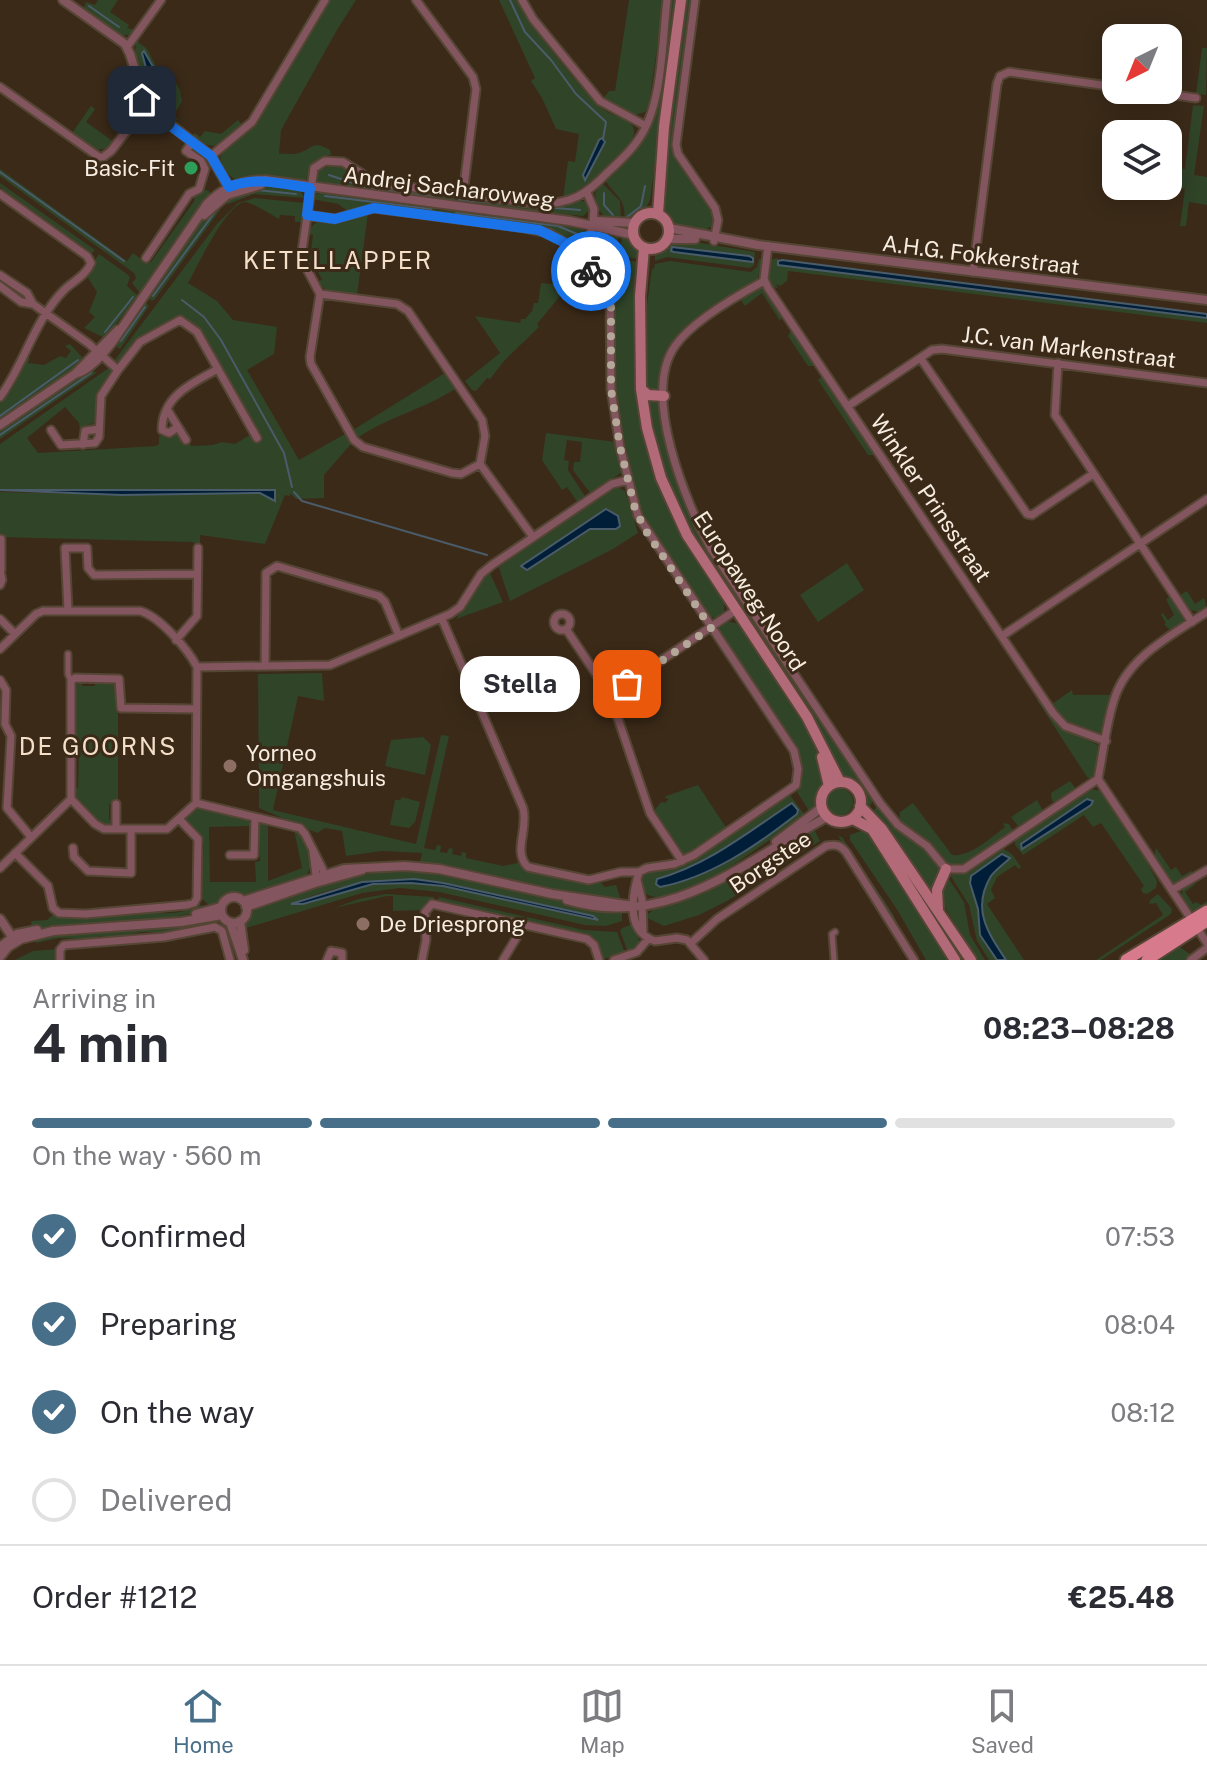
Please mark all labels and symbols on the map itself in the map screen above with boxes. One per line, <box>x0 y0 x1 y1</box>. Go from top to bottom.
north arrow <box>1102 24 1182 104</box>
pin <box>108 66 176 134</box>
place label: Basic-Fit <box>84 155 175 181</box>
marker: Basic-Fit <box>182 159 200 177</box>
street label: Andrej Sacharovweg <box>342 161 556 213</box>
street label: A.H.G. Fokkerstraat <box>881 230 1081 280</box>
courier <box>551 231 631 311</box>
district label: KETELLAPPER <box>243 246 433 274</box>
street label: J.C. van Markenstraat <box>960 321 1178 373</box>
street label: Winkler Prinsstraat <box>865 409 997 587</box>
street label: Europaweg-Noord <box>689 506 811 676</box>
pin <box>593 650 661 718</box>
callout: Stella <box>459 656 579 712</box>
district label: DE GOORNS <box>19 732 177 760</box>
place label: Yorneo Omgangshuis <box>246 740 386 791</box>
marker: Yorneo Omgangshuis <box>221 757 239 775</box>
street label: Borgstee <box>724 825 816 899</box>
place label: De Driesprong <box>379 911 525 937</box>
marker: De Driesprong <box>354 915 372 933</box>

